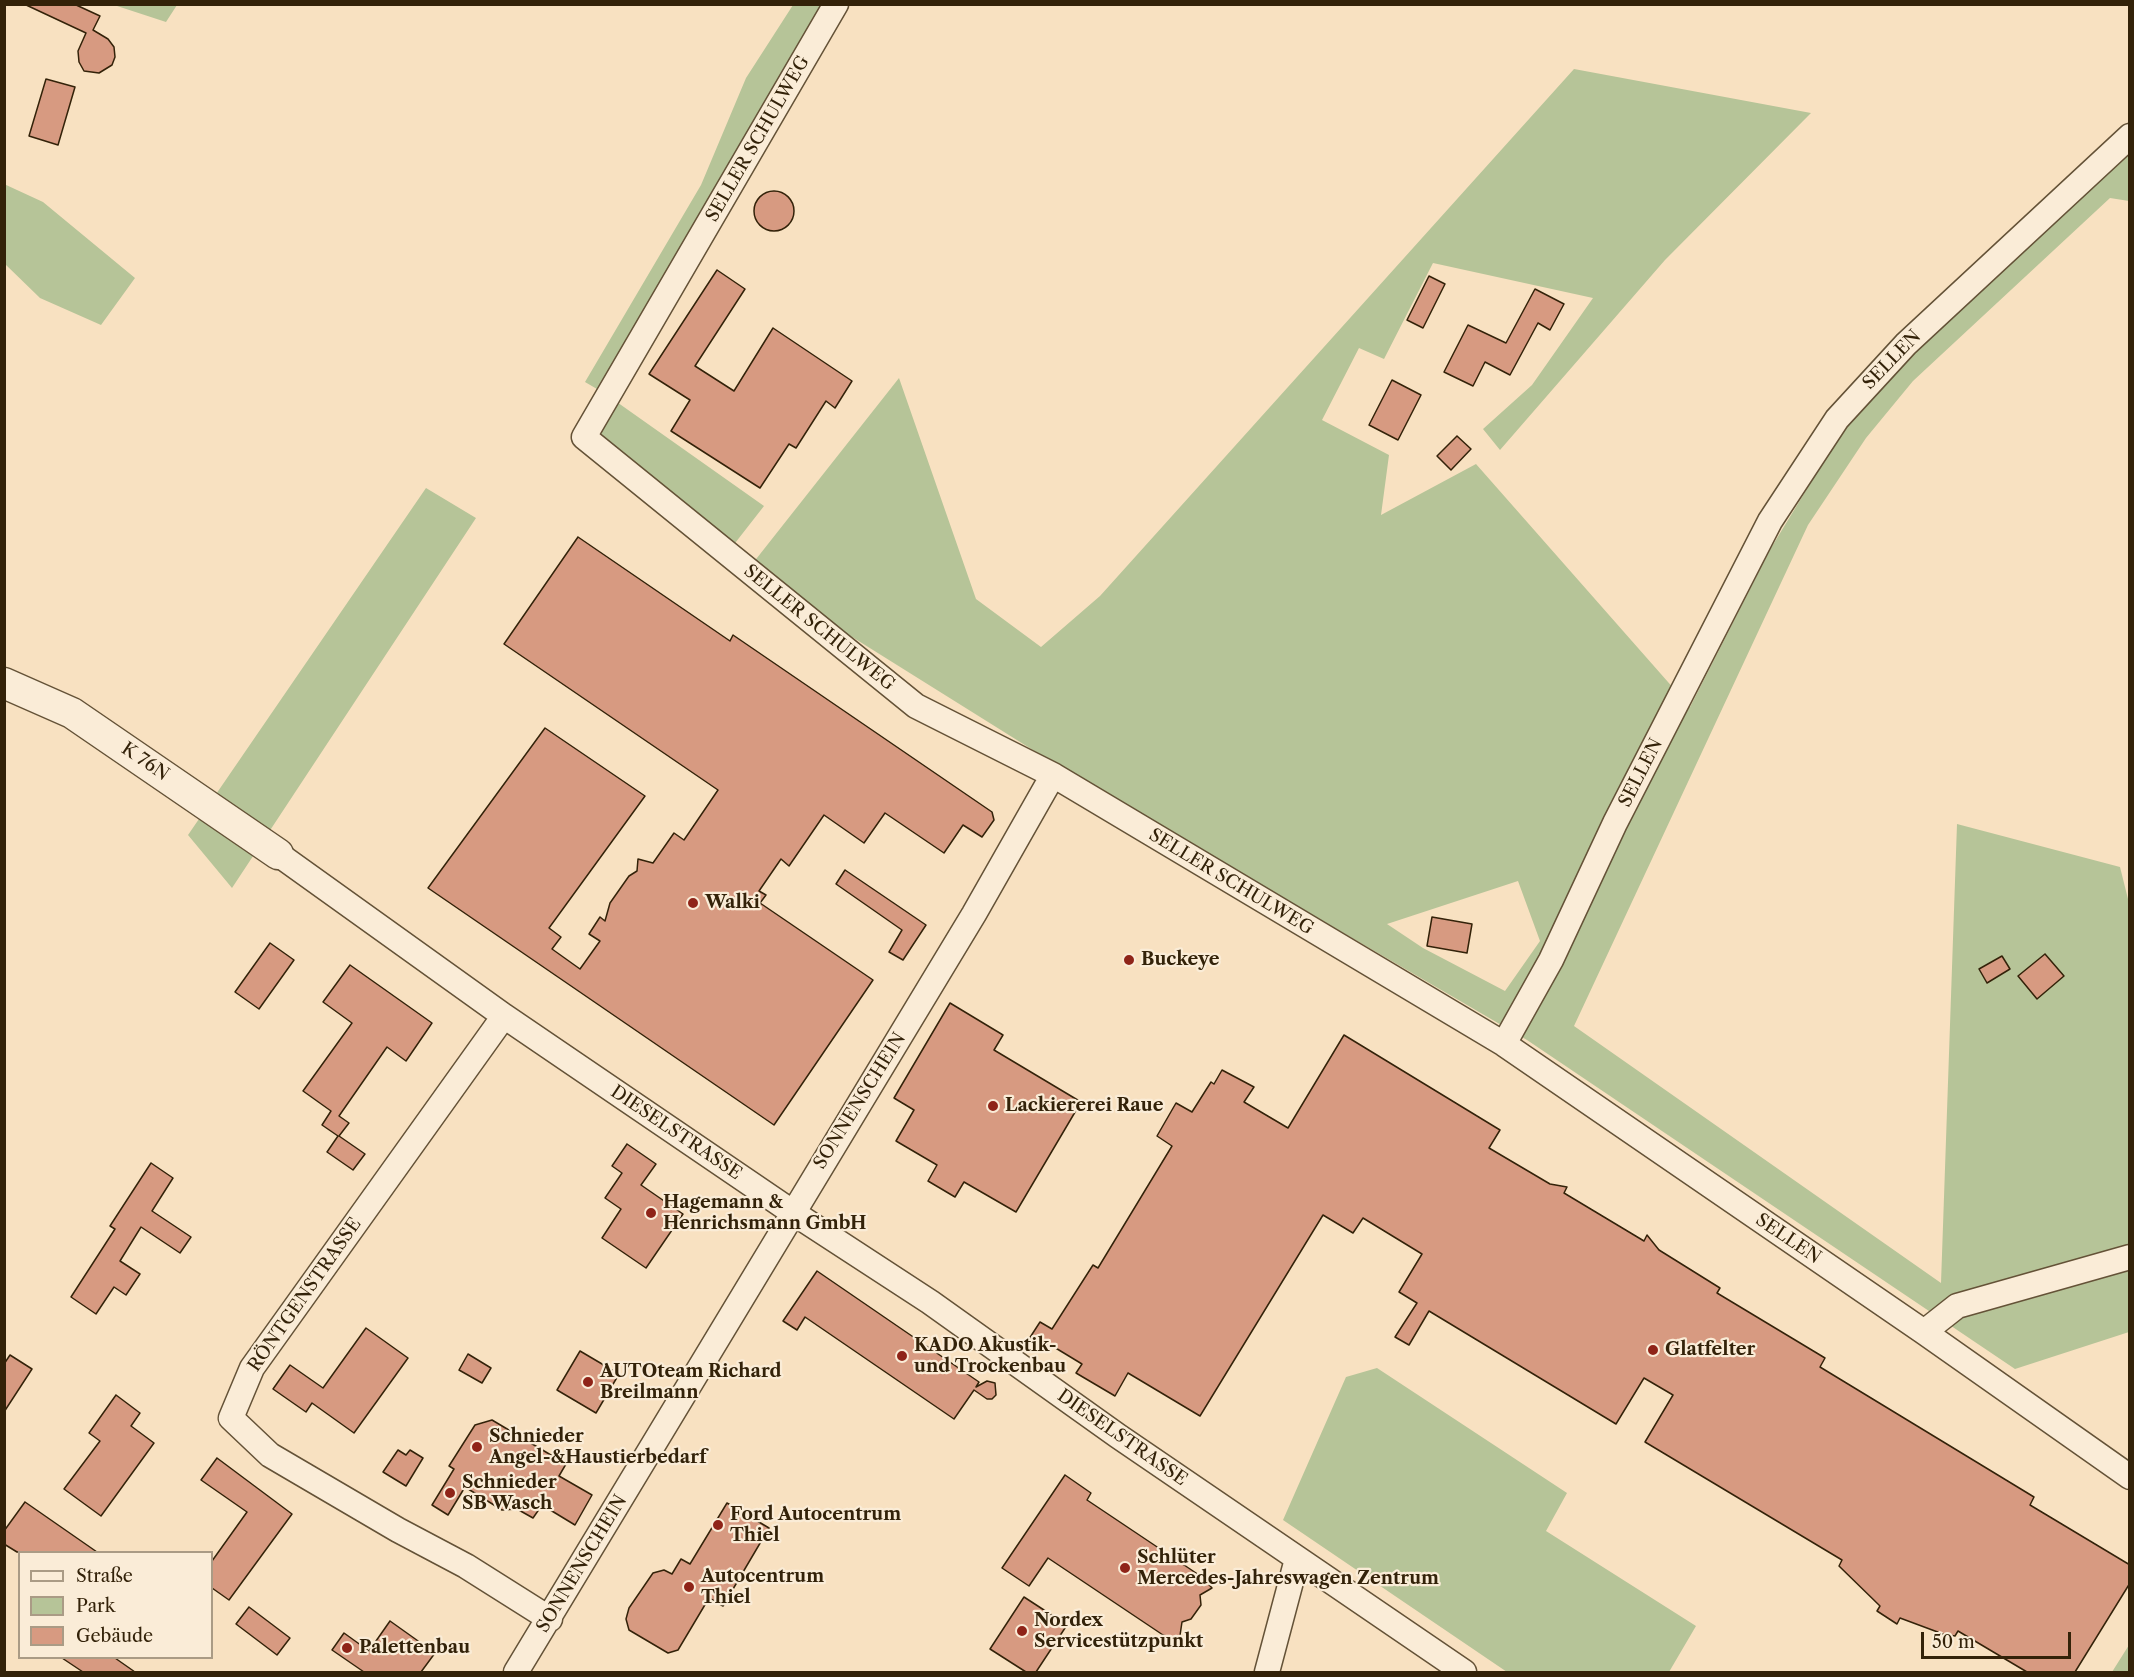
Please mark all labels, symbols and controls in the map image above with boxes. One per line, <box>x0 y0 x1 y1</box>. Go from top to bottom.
street label: SELLER SCHULWEG <box>702 52 814 226</box>
street label: SELLEN <box>1859 326 1925 394</box>
street label: SELLER SCHULWEG <box>739 560 899 696</box>
street label: SELLEN <box>1615 735 1667 811</box>
street label: K 76N <box>117 738 173 786</box>
street label: SELLER SCHULWEG <box>1145 824 1317 940</box>
place label: Walki <box>705 892 760 914</box>
marker: Walki <box>686 896 700 910</box>
place label: Buckeye <box>1141 949 1219 971</box>
marker: Buckeye <box>1122 953 1136 967</box>
street label: SONNENSCHEIN <box>809 1029 911 1173</box>
street label: DIESELSTRASSE <box>606 1081 746 1185</box>
place label: Lackiererei Raue <box>1005 1095 1163 1117</box>
marker: Lackiererei Raue <box>986 1099 1000 1113</box>
place label: Hagemann & Henrichsmann GmbH <box>663 1192 866 1234</box>
marker: Hagemann & Henrichsmann GmbH <box>644 1206 658 1220</box>
street label: SELLEN <box>1751 1209 1825 1269</box>
street label: RÖNTGENSTRASSE <box>244 1214 366 1376</box>
place label: KADO Akustik- und Trockenbau <box>914 1335 1066 1378</box>
place label: Glatfelter <box>1665 1339 1755 1361</box>
marker: Glatfelter <box>1646 1343 1660 1357</box>
marker: KADO Akustik- und Trockenbau <box>895 1349 909 1363</box>
place label: AUTOteam Richard Breilmann <box>600 1361 782 1404</box>
marker: AUTOteam Richard Breilmann <box>581 1375 595 1389</box>
street label: DIESELSTRASSE <box>1053 1385 1191 1491</box>
place label: Schnieder Angel-&Haustierbedarf <box>489 1426 707 1468</box>
marker: Schnieder Angel-&Haustierbedarf <box>470 1440 484 1454</box>
place label: Schnieder SB Wasch <box>462 1472 557 1514</box>
marker: Schnieder SB Wasch <box>443 1486 457 1500</box>
street label: SONNENSCHEIN <box>532 1491 632 1637</box>
place label: Ford Autocentrum Thiel <box>730 1504 901 1546</box>
marker: Ford Autocentrum Thiel <box>711 1518 725 1532</box>
place label: Schlüter Mercedes-Jahreswagen Zentrum <box>1137 1547 1439 1590</box>
legend <box>18 1551 213 1659</box>
marker: Schlüter Mercedes-Jahreswagen Zentrum <box>1118 1561 1132 1575</box>
text: Straße <box>76 1565 133 1587</box>
place label: Autocentrum Thiel <box>701 1566 824 1608</box>
marker: Autocentrum Thiel <box>682 1580 696 1594</box>
text: Park <box>76 1595 115 1617</box>
place label: Nordex Servicestützpunkt <box>1034 1610 1203 1652</box>
scale bar <box>1924 1620 2074 1658</box>
marker: Nordex Servicestützpunkt <box>1015 1624 1029 1638</box>
text: Gebäude <box>76 1625 153 1647</box>
text: 50 m <box>1932 1631 1975 1653</box>
place label: Palettenbau <box>359 1637 470 1659</box>
marker: Palettenbau <box>340 1641 354 1655</box>

